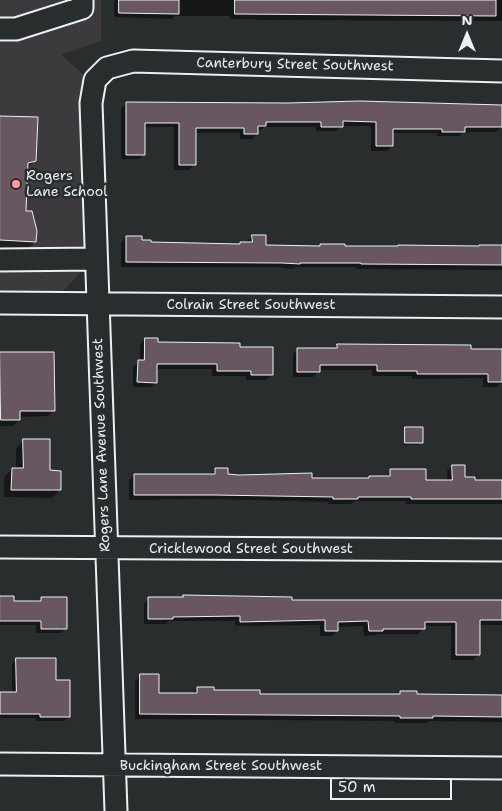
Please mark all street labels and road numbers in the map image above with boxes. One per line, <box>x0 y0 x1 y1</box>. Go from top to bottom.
street label: Canterbury Street Southwest <box>196 55 394 75</box>
street label: Colrain Street Southwest <box>166 297 336 313</box>
street label: Rogers Lane Avenue Southwest <box>90 338 114 552</box>
street label: Cricklewood Street Southwest <box>149 541 353 557</box>
street label: Buckingham Street Southwest <box>120 758 322 774</box>

